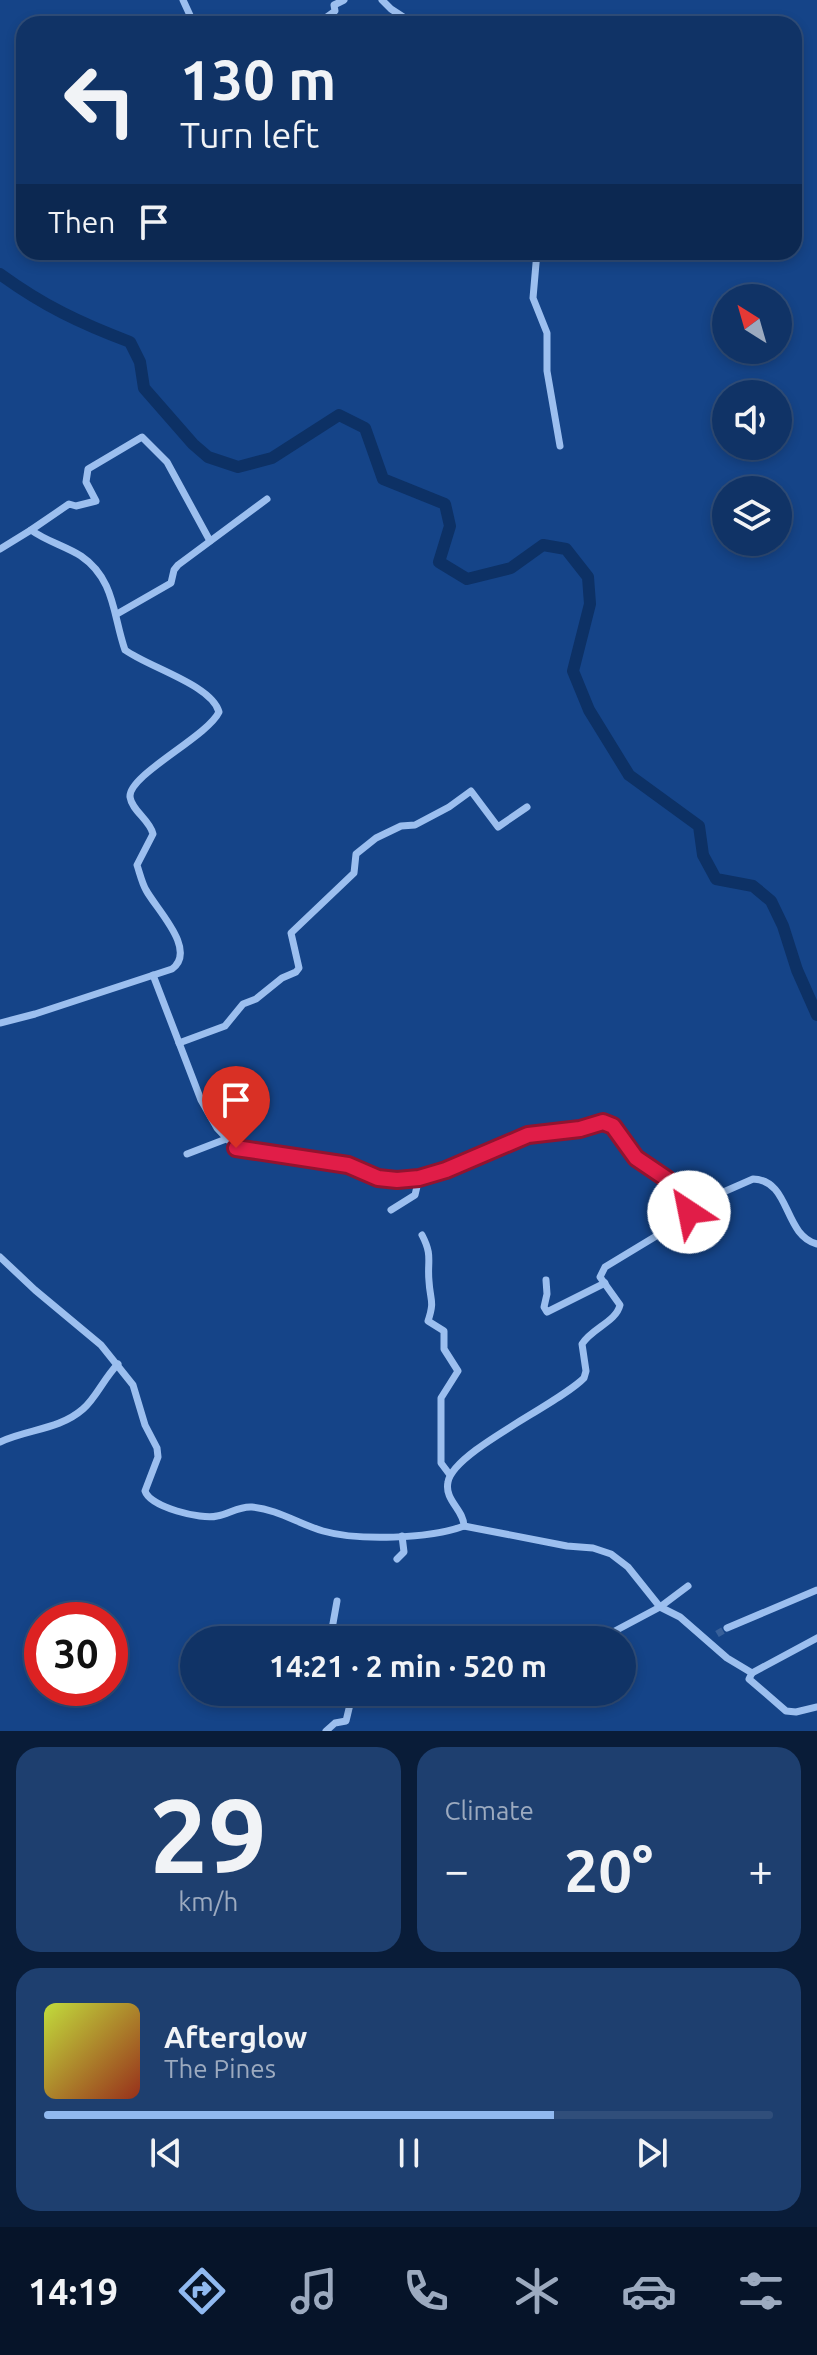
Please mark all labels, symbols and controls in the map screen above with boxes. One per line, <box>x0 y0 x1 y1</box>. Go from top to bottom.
icon: left <box>48 48 152 152</box>
text: 130 m <box>180 48 336 111</box>
text: Turn left <box>180 114 319 155</box>
icon: arrive <box>132 200 176 244</box>
text: Then <box>48 205 116 239</box>
north arrow <box>712 284 792 364</box>
map controls <box>712 284 792 556</box>
button: sound <box>712 380 792 460</box>
button: layers <box>712 476 792 556</box>
pin <box>202 1066 270 1148</box>
icon: arrive <box>214 1078 258 1122</box>
position arrow <box>647 1170 731 1254</box>
speed limit sign: 30 <box>24 1602 128 1706</box>
text: 14:21 · 2 min · 520 m <box>269 1649 547 1683</box>
text: 29 <box>150 1776 267 1893</box>
text: Climate <box>445 1796 534 1825</box>
text: 20° <box>564 1836 653 1903</box>
text: − <box>445 1845 469 1894</box>
text: + <box>748 1845 773 1894</box>
text: km/h <box>178 1887 238 1916</box>
text: Afterglow <box>164 2020 307 2054</box>
text: The Pines <box>164 2054 276 2083</box>
icon: previous <box>144 2131 188 2175</box>
icon: pause <box>387 2131 431 2175</box>
icon: next <box>630 2131 674 2175</box>
icon: directions <box>174 2263 230 2319</box>
icon: music <box>286 2263 342 2319</box>
icon: phone <box>398 2263 454 2319</box>
icon: climate <box>509 2263 565 2319</box>
icon: car <box>621 2263 677 2319</box>
icon: filters <box>733 2263 789 2319</box>
text: 14:19 <box>28 2271 118 2312</box>

